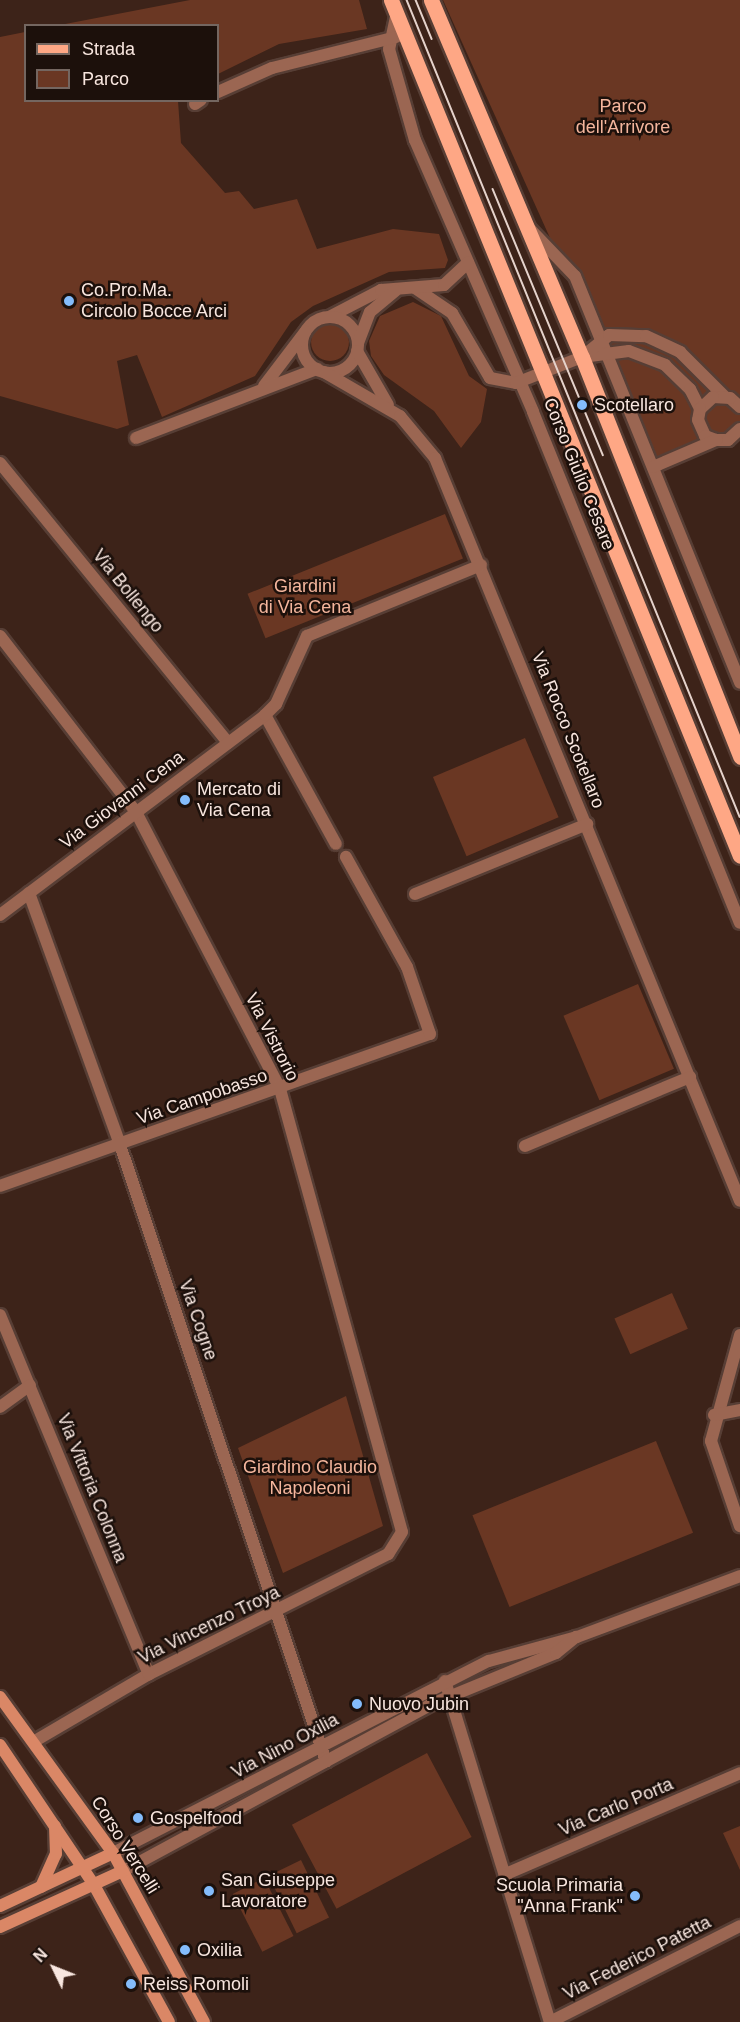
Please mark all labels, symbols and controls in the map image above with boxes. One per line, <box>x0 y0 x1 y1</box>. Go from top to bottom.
legend <box>24 24 219 102</box>
text: Strada <box>82 39 135 59</box>
text: Parco <box>82 69 129 89</box>
park label: Parco dell'Arrivore <box>576 96 670 138</box>
place label: Co.Pro.Ma. Circolo Bocce Arci <box>81 280 228 322</box>
marker: Co.Pro.Ma. Circolo Bocce Arci <box>62 294 76 308</box>
place label: Scotellaro <box>594 394 674 416</box>
street label: Corso Giulio Cesare <box>539 395 619 553</box>
marker: Scotellaro <box>575 398 589 412</box>
street label: Via Bollengo <box>88 545 168 637</box>
park label: Giardini di Via Cena <box>259 576 351 618</box>
street label: Via Rocco Scotellaro <box>527 649 609 811</box>
street label: Via Giovanni Cena <box>56 746 188 854</box>
place label: Mercato di Via Cena <box>197 779 281 822</box>
marker: Mercato di Via Cena <box>178 793 192 807</box>
street label: Via Vistrorio <box>240 989 304 1085</box>
street label: Via Campobasso <box>134 1065 270 1129</box>
street label: Via Cogne <box>174 1277 222 1363</box>
street label: Via Vittoria Colonna <box>52 1411 132 1565</box>
park label: Giardino Claudio Napoleoni <box>243 1457 377 1500</box>
street label: Via Vincenzo Troya <box>135 1581 283 1669</box>
place label: Nuovo Jubin <box>369 1693 469 1715</box>
marker: Nuovo Jubin <box>350 1697 364 1711</box>
street label: Via Nino Oxilia <box>228 1709 342 1783</box>
street label: Via Carlo Porta <box>556 1773 676 1841</box>
street label: Corso Vercelli <box>86 1792 164 1898</box>
place label: Gospelfood <box>150 1807 242 1829</box>
marker: Gospelfood <box>131 1811 145 1825</box>
place label: San Giuseppe Lavoratore <box>221 1870 335 1912</box>
place label: Scuola Primaria "Anna Frank" <box>496 1875 623 1918</box>
marker: San Giuseppe Lavoratore <box>202 1884 216 1898</box>
marker: Scuola Primaria "Anna Frank" <box>628 1889 642 1903</box>
street label: Via Federico Patetta <box>560 1911 714 2005</box>
north arrow <box>24 1938 84 1998</box>
place label: Oxilia <box>197 1939 242 1961</box>
marker: Oxilia <box>178 1943 192 1957</box>
text: N <box>30 1945 51 1965</box>
place label: Reiss Romoli <box>143 1973 249 1995</box>
marker: Reiss Romoli <box>124 1977 138 1991</box>

